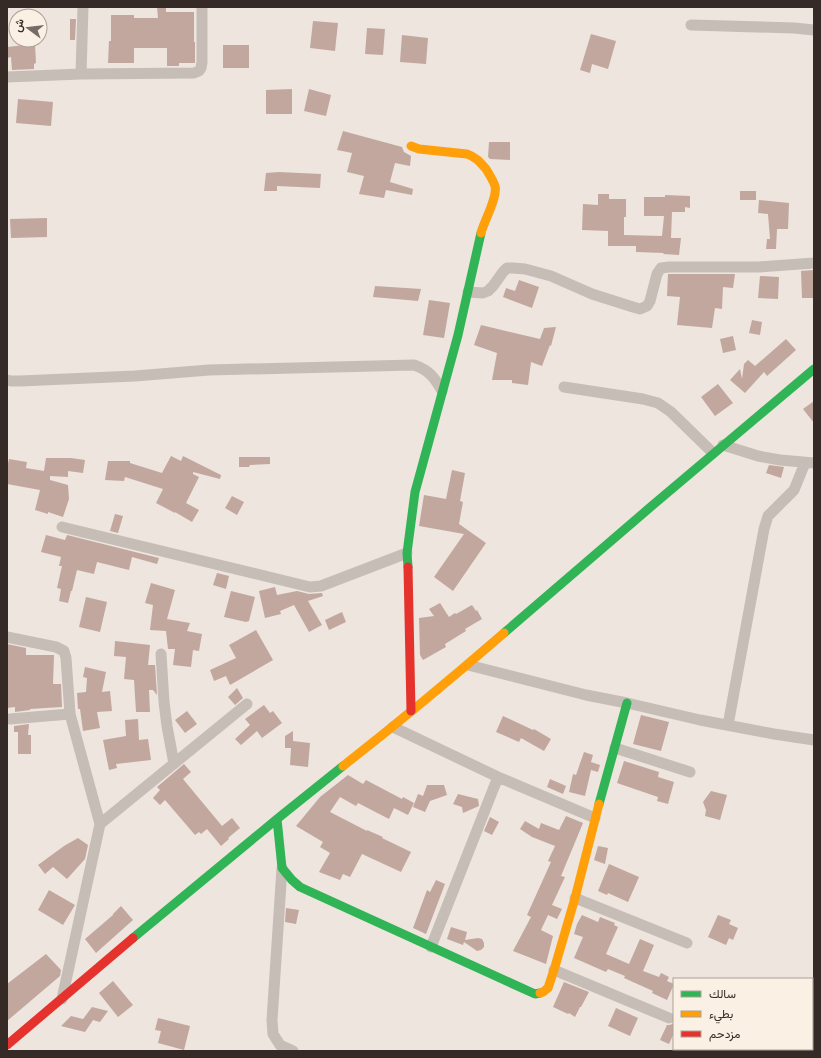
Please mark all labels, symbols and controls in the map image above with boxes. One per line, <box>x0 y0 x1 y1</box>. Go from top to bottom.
north arrow <box>8 8 48 48</box>
text: ش <box>11 17 27 34</box>
legend <box>673 978 813 1050</box>
text: سالك <box>709 987 736 1001</box>
text: بطيء <box>709 1007 733 1024</box>
text: مزدحم <box>709 1027 740 1042</box>

